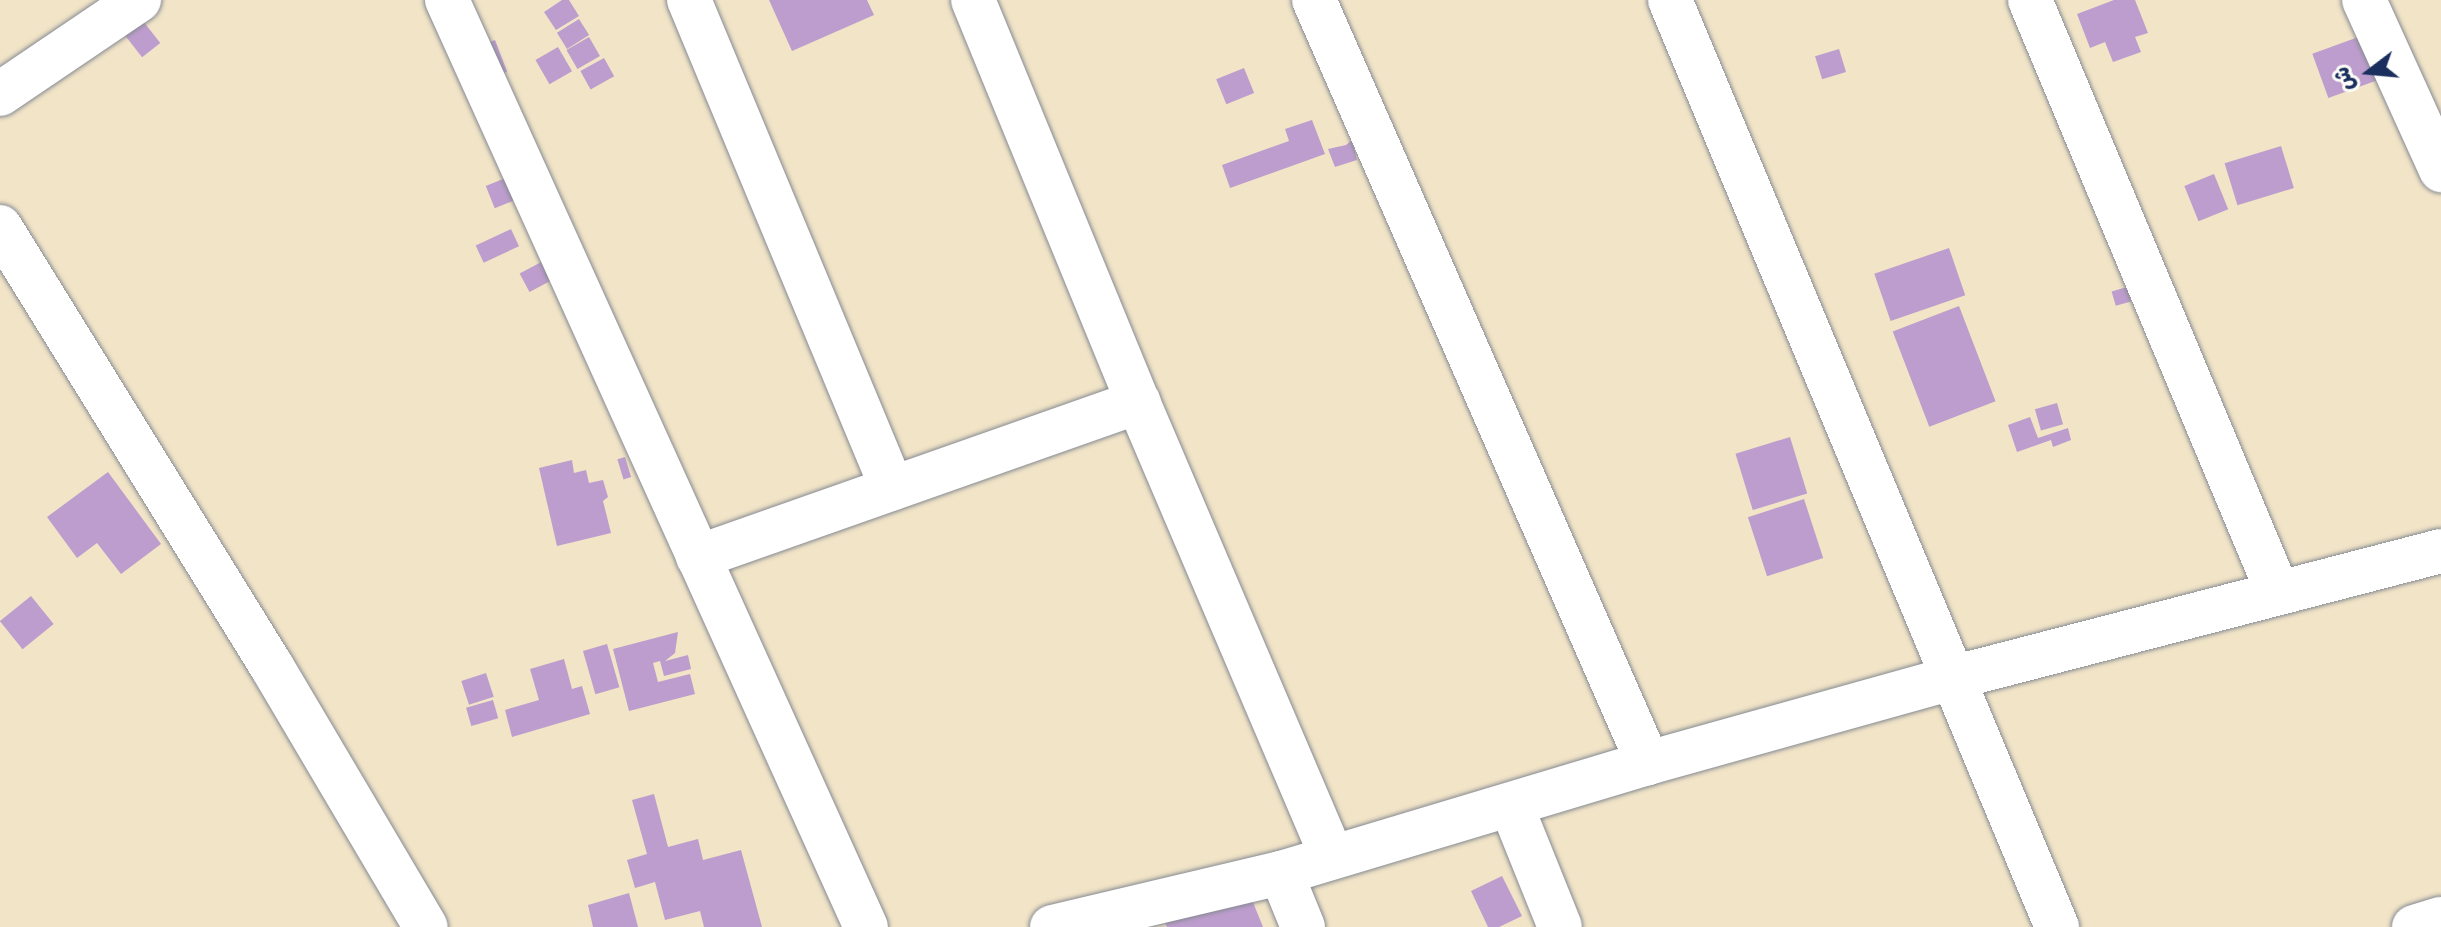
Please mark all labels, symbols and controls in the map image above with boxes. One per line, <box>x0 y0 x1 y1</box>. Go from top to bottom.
north arrow <box>2329 32 2409 112</box>
text: ش <box>2327 63 2365 95</box>

